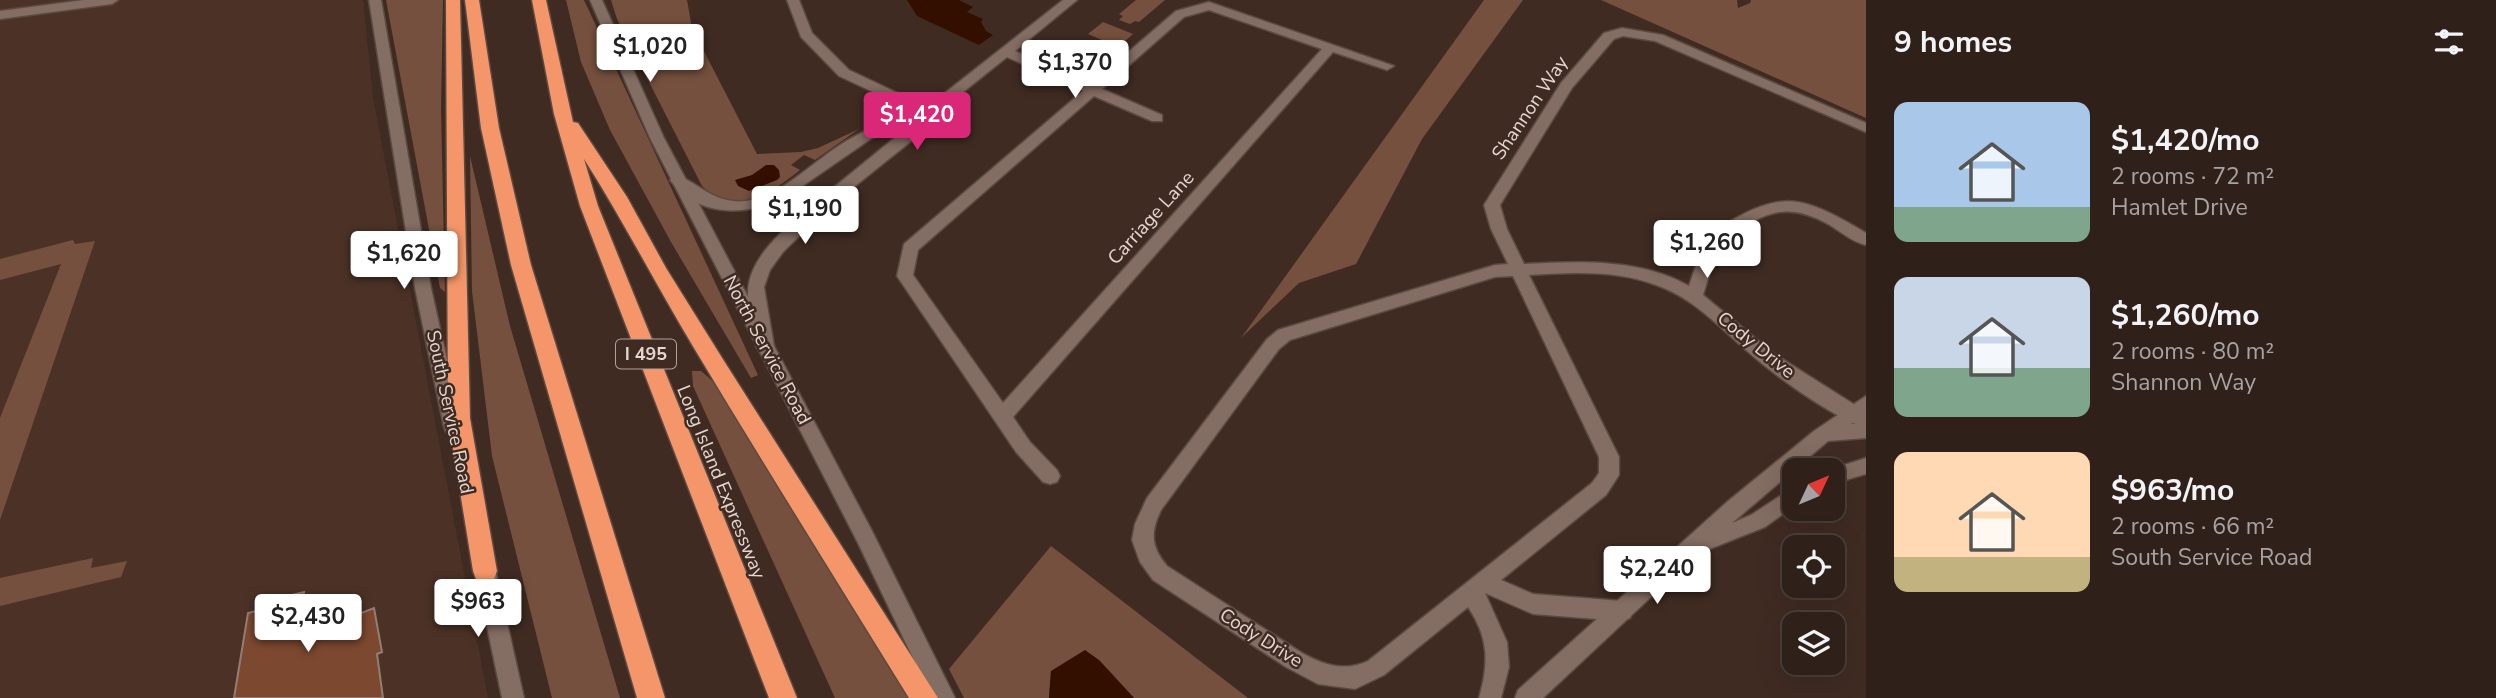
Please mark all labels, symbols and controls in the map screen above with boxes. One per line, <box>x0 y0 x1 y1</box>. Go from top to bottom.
text: 9 homes <box>1894 22 2012 63</box>
icon: filters <box>2430 23 2468 61</box>
pin: $1,020 <box>593 24 707 84</box>
text: $1,020 <box>613 31 687 62</box>
pin: $1,370 <box>1018 41 1132 100</box>
text: $1,370 <box>1038 47 1112 78</box>
street label: Shannon Way <box>1486 51 1574 165</box>
pin: $1,420 <box>860 92 974 152</box>
text: $1,420 <box>880 99 954 130</box>
text: $1,420/mo <box>2111 120 2260 161</box>
icon: home <box>1950 130 2034 214</box>
text: 2 rooms · 72 m² <box>2111 161 2274 192</box>
street label: Carriage Lane <box>1102 165 1200 271</box>
pin: $1,190 <box>748 187 862 246</box>
text: Hamlet Drive <box>2111 192 2248 223</box>
text: $1,190 <box>768 193 842 224</box>
pin: $1,260 <box>1650 220 1764 280</box>
text: $1,260 <box>1670 227 1744 258</box>
pin: $1,620 <box>347 232 461 291</box>
text: $1,620 <box>367 238 441 269</box>
street label: North Service Road <box>717 271 817 429</box>
text: $1,260/mo <box>2111 295 2260 336</box>
street label: Cody Drive <box>1711 305 1801 385</box>
icon: home <box>1950 305 2034 389</box>
street label: South Service Road <box>420 328 480 496</box>
text: 2 rooms · 80 m² <box>2111 336 2274 367</box>
road number: I 495 <box>616 340 676 368</box>
text: Shannon Way <box>2111 367 2256 398</box>
street label: Long Island Expressway <box>670 381 772 583</box>
north arrow <box>1782 458 1844 522</box>
map controls <box>1782 458 1845 675</box>
text: $963/mo <box>2111 470 2234 511</box>
icon: home <box>1950 480 2034 564</box>
text: 2 rooms · 66 m² <box>2111 511 2274 542</box>
button: locate <box>1782 535 1845 598</box>
text: South Service Road <box>2111 542 2312 573</box>
pin: $2,240 <box>1600 546 1714 606</box>
text: $2,240 <box>1620 553 1694 584</box>
pin: $963 <box>437 580 519 639</box>
text: $963 <box>450 586 506 617</box>
pin: $2,430 <box>251 594 365 654</box>
text: $2,430 <box>271 601 345 632</box>
street label: Cody Drive <box>1214 602 1308 674</box>
button: layers <box>1782 612 1845 675</box>

